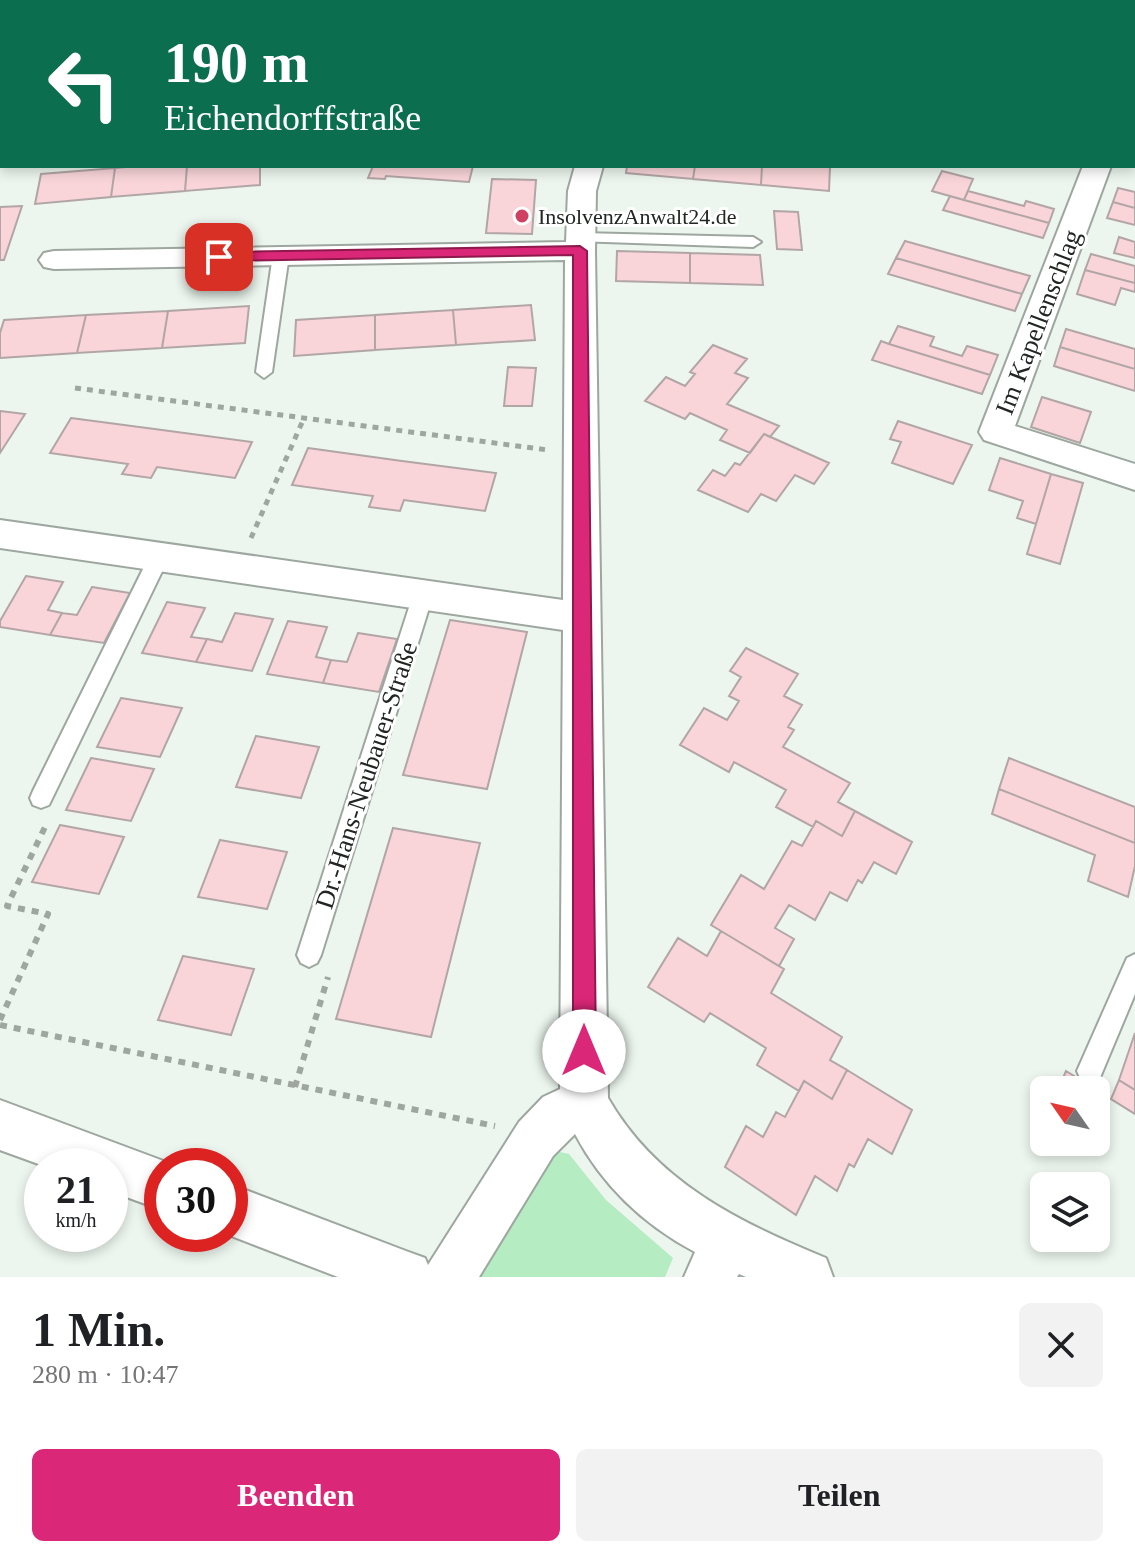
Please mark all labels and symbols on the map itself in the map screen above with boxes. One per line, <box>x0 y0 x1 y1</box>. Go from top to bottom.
place label: InsolvenzAnwalt24.de <box>538 204 737 229</box>
marker: InsolvenzAnwalt24.de <box>513 207 531 225</box>
pin <box>185 223 253 291</box>
street label: Im Kapellenschlag <box>990 226 1087 419</box>
street label: Dr.-Hans-Neubauer-Straße <box>310 638 423 912</box>
position arrow <box>542 1009 626 1093</box>
north arrow <box>1030 1076 1110 1156</box>
speed limit sign: 30 <box>144 1148 248 1252</box>

